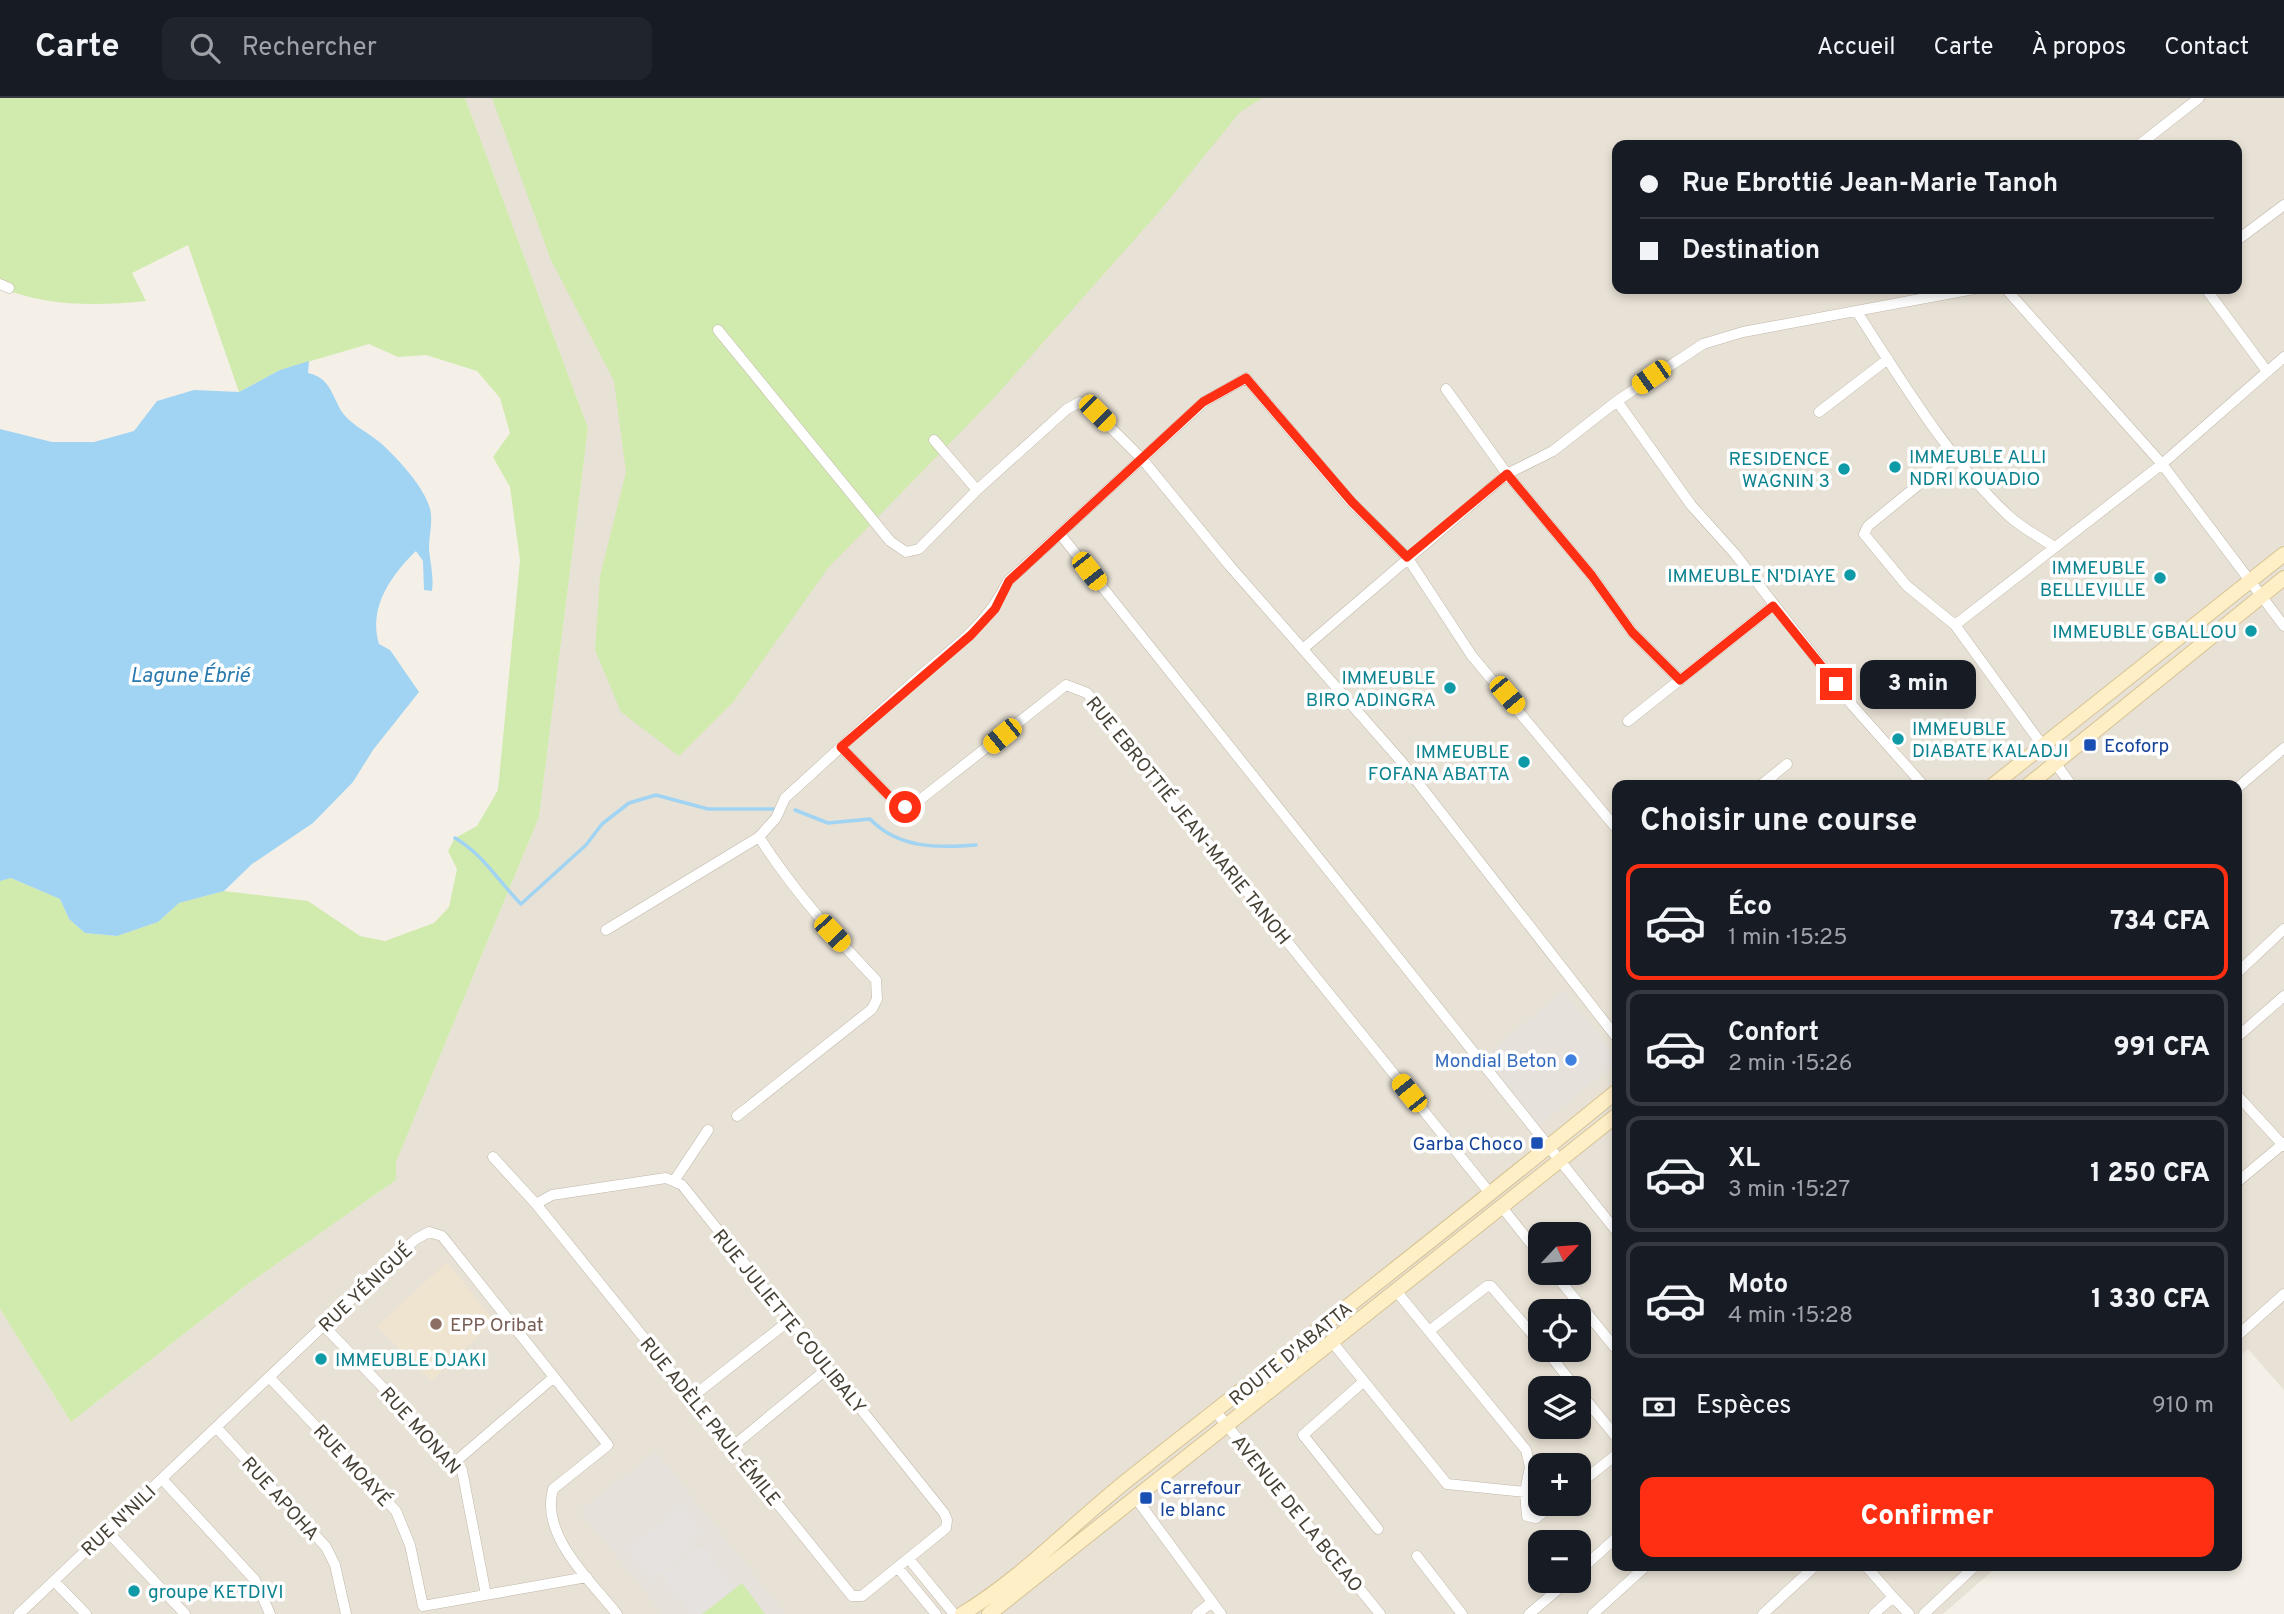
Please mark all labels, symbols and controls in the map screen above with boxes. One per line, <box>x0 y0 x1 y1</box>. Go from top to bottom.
search box <box>162 17 652 80</box>
text: Carte <box>35 27 120 69</box>
icon: search <box>186 29 224 67</box>
text: Rechercher <box>242 32 377 65</box>
text: Accueil <box>1817 33 1896 63</box>
text: Carte <box>1934 33 1993 63</box>
text: À propos <box>2031 33 2126 63</box>
text: Contact <box>2164 33 2249 63</box>
text: Rue Ebrottié Jean-Marie Tanoh <box>1682 168 2058 201</box>
text: Destination <box>1682 235 1820 268</box>
car <box>1628 356 1675 398</box>
car <box>1075 391 1120 435</box>
place label: IMMEUBLE ALLI NDRI KOUADIO <box>1909 446 2046 492</box>
place label: RESIDENCE WAGNIN 3 <box>1728 448 1830 494</box>
marker: IMMEUBLE ALLI NDRI KOUADIO <box>1887 459 1903 475</box>
marker: RESIDENCE WAGNIN 3 <box>1836 461 1852 477</box>
car <box>1068 548 1111 594</box>
place label: IMMEUBLE BELLEVILLE <box>2040 557 2146 603</box>
place label: IMMEUBLE N'DIAYE <box>1667 565 1836 589</box>
marker: IMMEUBLE N'DIAYE <box>1842 567 1858 583</box>
marker: IMMEUBLE BELLEVILLE <box>2152 570 2168 586</box>
place label: IMMEUBLE GBALLOU <box>2052 621 2237 645</box>
marker: IMMEUBLE GBALLOU <box>2243 623 2259 639</box>
callout: 3 min <box>1860 660 1976 708</box>
water label: Lagune Ébrié <box>130 662 252 690</box>
place label: IMMEUBLE BIRO ADINGRA <box>1306 667 1436 713</box>
route end <box>1820 668 1852 700</box>
text: 3 min <box>1888 670 1948 699</box>
car <box>1486 672 1529 718</box>
marker: IMMEUBLE BIRO ADINGRA <box>1442 680 1458 696</box>
street label: RUE EBROTTIÉ JEAN-MARIE TANOH <box>1080 692 1296 950</box>
car <box>980 715 1025 757</box>
place label: IMMEUBLE DIABATE KALADJI <box>1912 718 2069 764</box>
marker: IMMEUBLE DIABATE KALADJI <box>1890 731 1906 747</box>
place label: Ecoforp <box>2104 735 2169 759</box>
marker: Ecoforp <box>2082 737 2098 753</box>
place label: IMMEUBLE FOFANA ABATTA <box>1368 741 1510 787</box>
marker: IMMEUBLE FOFANA ABATTA <box>1516 754 1532 770</box>
route start <box>889 791 921 823</box>
text: Choisir une course <box>1640 802 1917 842</box>
icon: car <box>1644 891 1707 954</box>
text: Éco <box>1728 891 1772 924</box>
text: 734 CFA <box>2110 906 2210 939</box>
car <box>810 910 855 956</box>
text: 1 min · 15:25 <box>1728 924 1847 953</box>
icon: car <box>1644 1017 1707 1080</box>
text: Confort <box>1728 1017 1819 1050</box>
text: 991 CFA <box>2113 1032 2210 1065</box>
place label: Mondial Beton <box>1434 1050 1557 1074</box>
text: 2 min · 15:26 <box>1728 1050 1852 1079</box>
marker: Mondial Beton <box>1563 1052 1579 1068</box>
car <box>1388 1070 1431 1116</box>
place label: Garba Choco <box>1413 1133 1523 1157</box>
marker: Garba Choco <box>1529 1135 1545 1151</box>
icon: car <box>1644 1143 1707 1206</box>
text: XL <box>1728 1143 1760 1176</box>
text: 1 250 CFA <box>2090 1158 2210 1191</box>
text: 3 min · 15:27 <box>1728 1176 1850 1205</box>
north arrow <box>1528 1222 1591 1284</box>
map controls <box>1528 1222 1591 1593</box>
street label: RUE JULIETTE COULIBALY <box>707 1225 870 1419</box>
street label: RUE YÉNIGUÉ <box>314 1238 418 1338</box>
icon: car <box>1644 1269 1707 1332</box>
text: Moto <box>1728 1269 1788 1302</box>
text: 1 330 CFA <box>2091 1284 2210 1317</box>
street label: ROUTE D'ABATTA <box>1225 1298 1358 1412</box>
button: locate <box>1528 1299 1591 1362</box>
text: 4 min · 15:28 <box>1728 1302 1853 1331</box>
place label: EPP Oribat <box>450 1314 544 1338</box>
marker: EPP Oribat <box>428 1316 444 1332</box>
street label: RUE ADÈLE PAUL-ÉMILE <box>634 1332 786 1512</box>
place label: IMMEUBLE DJAKI <box>335 1349 487 1373</box>
marker: IMMEUBLE DJAKI <box>313 1351 329 1367</box>
button: layers <box>1528 1376 1591 1439</box>
street label: RUE MONAN <box>374 1383 465 1480</box>
icon: cash <box>1640 1388 1678 1426</box>
text: Espèces <box>1696 1390 1792 1423</box>
text: 910 m <box>2152 1392 2214 1421</box>
street label: RUE MOAYÉ <box>307 1419 396 1513</box>
street label: AVENUE DE LA BCEAO <box>1226 1431 1367 1598</box>
street label: RUE APOHA <box>236 1452 323 1546</box>
button: + <box>1528 1453 1591 1516</box>
place label: Carrefour le blanc <box>1160 1477 1242 1523</box>
button: Confirmer <box>1640 1477 2214 1557</box>
street label: RUE N'NILI <box>77 1481 162 1562</box>
marker: Carrefour le blanc <box>1138 1490 1154 1506</box>
button: − <box>1528 1530 1591 1593</box>
place label: groupe KETDIVI <box>148 1581 284 1605</box>
marker: groupe KETDIVI <box>126 1583 142 1599</box>

